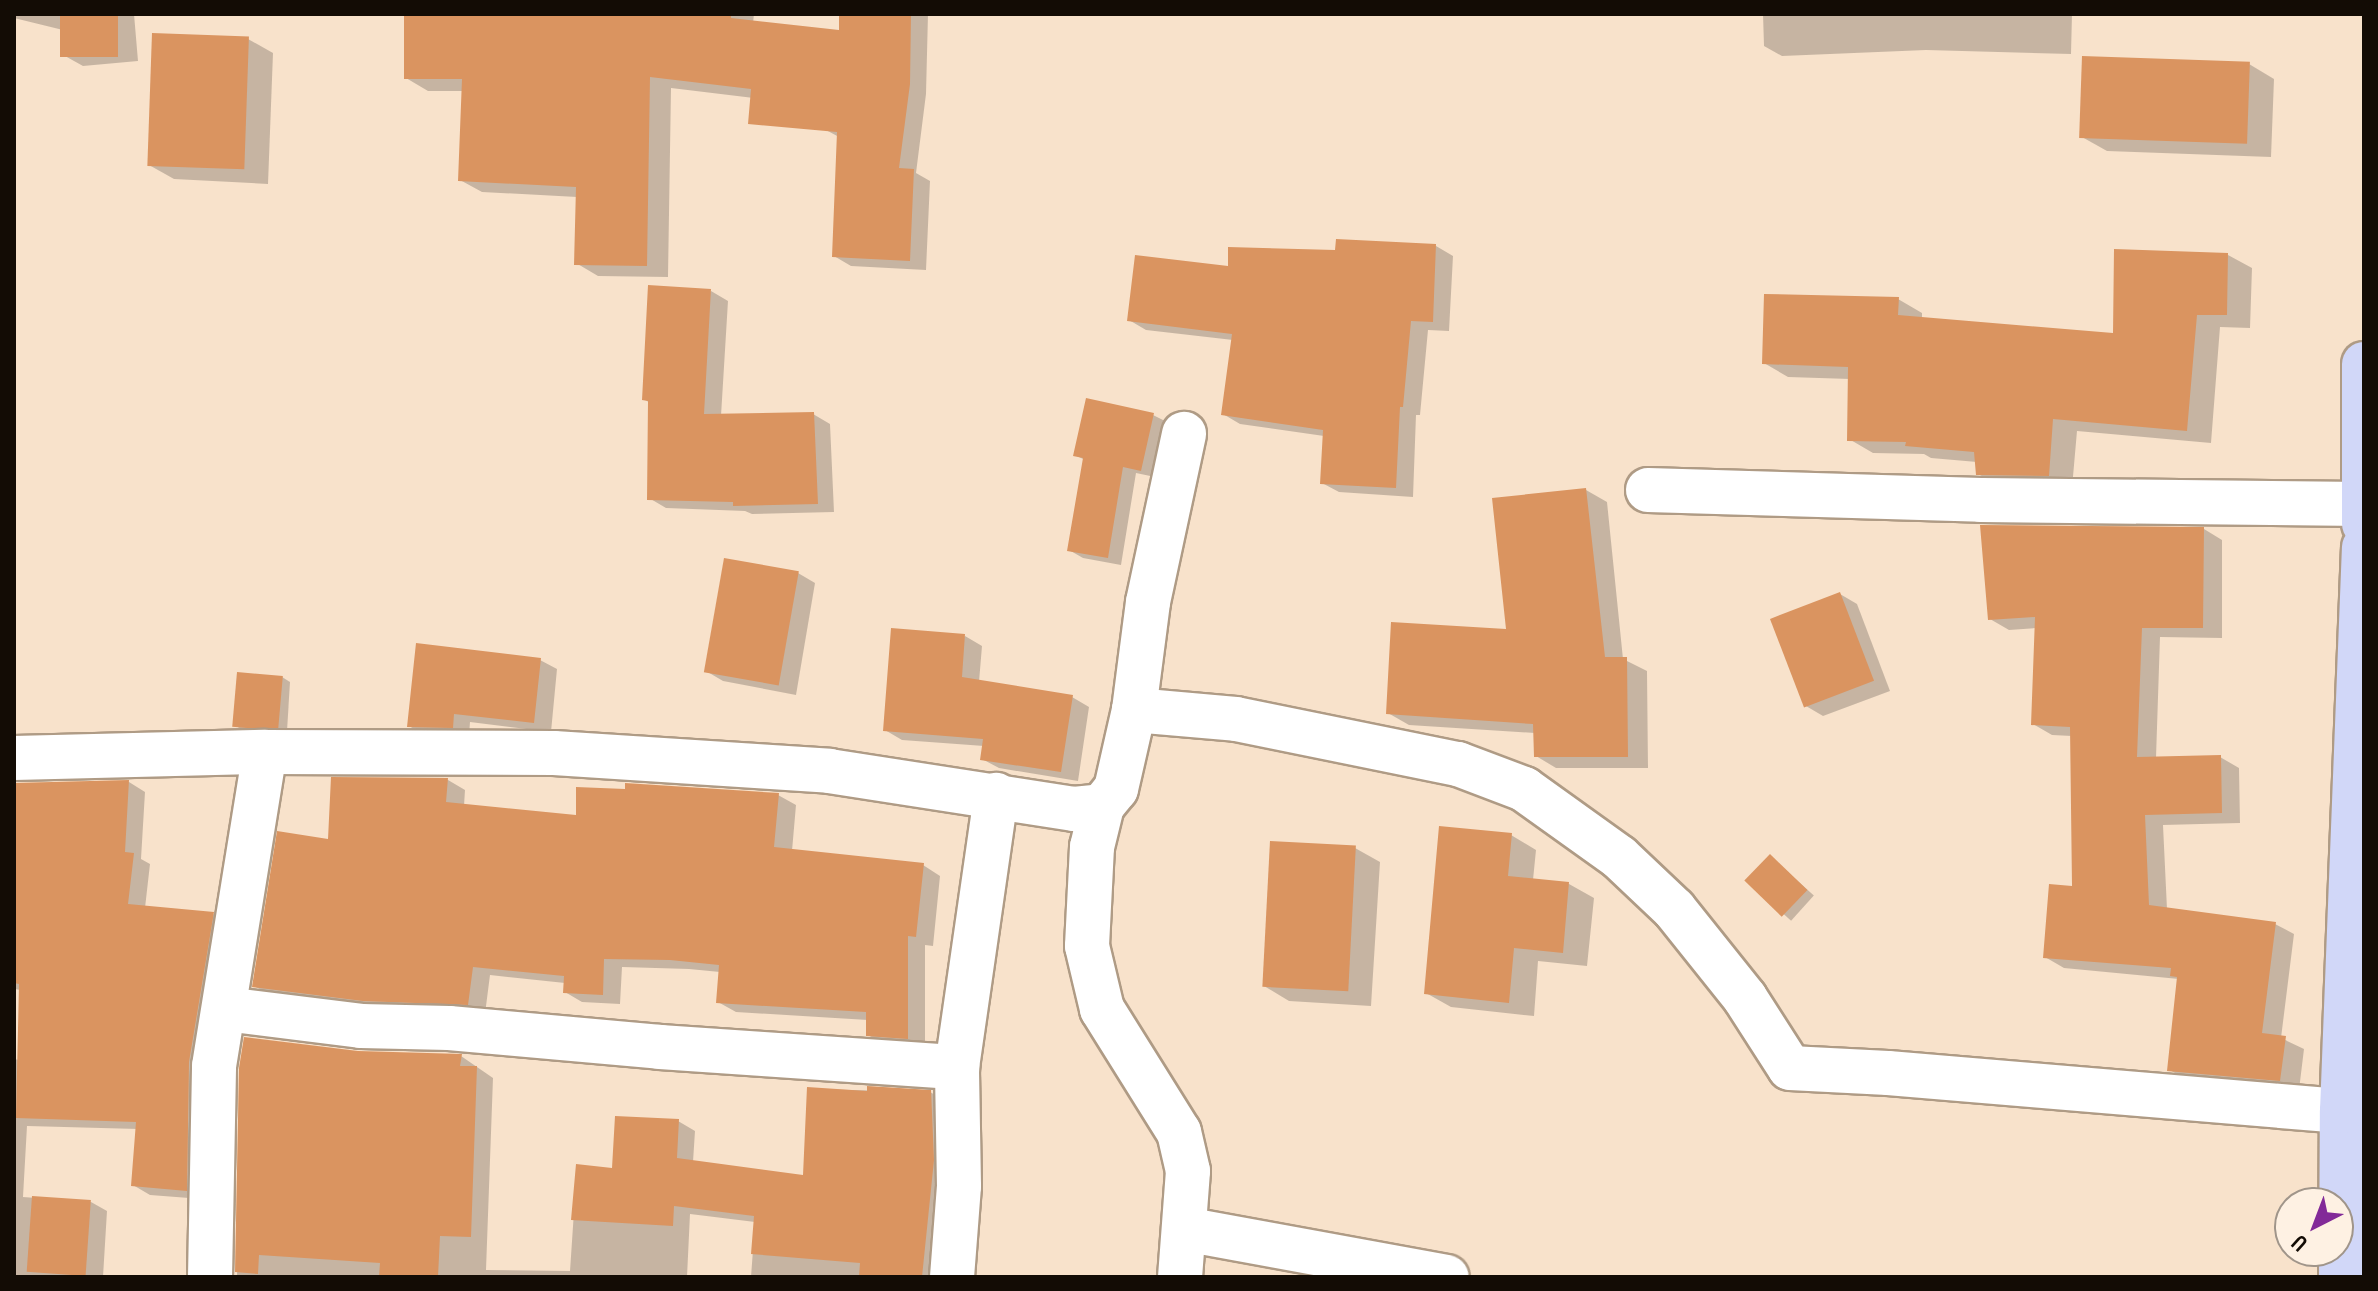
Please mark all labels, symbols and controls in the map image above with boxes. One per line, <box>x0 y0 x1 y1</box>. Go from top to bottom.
north arrow <box>2274 1187 2354 1267</box>
text: U <box>2286 1229 2313 1258</box>

